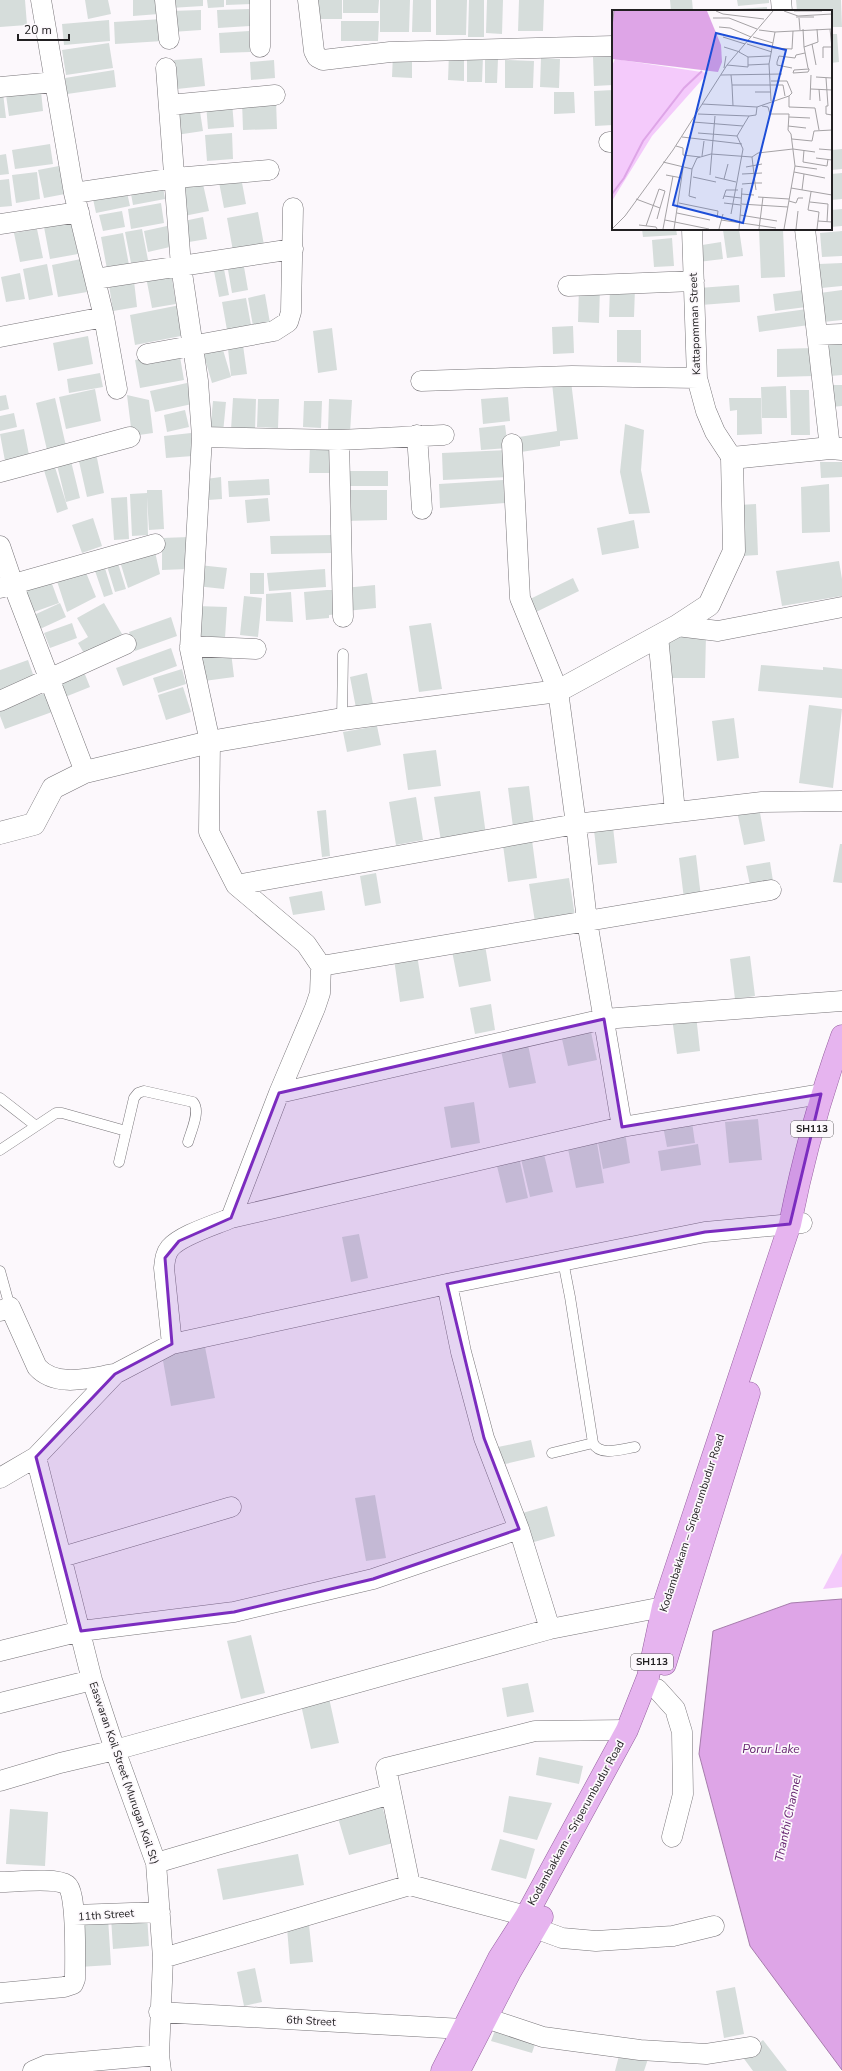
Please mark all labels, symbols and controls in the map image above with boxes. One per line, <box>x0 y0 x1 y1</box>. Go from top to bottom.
inset map <box>612 10 832 230</box>
scale bar <box>18 16 69 42</box>
text: 20 m <box>24 22 52 38</box>
street label: Kattapomman Street <box>686 272 704 375</box>
road number: SH113 <box>791 1121 833 1137</box>
street label: Kodambakkam – Sriperumbudur Road <box>656 1432 728 1614</box>
road number: SH113 <box>631 1654 673 1670</box>
street label: Easwaran Koil Street (Murugan Koil St) <box>86 1680 162 1866</box>
street label: Kodambakkam – Sriperumbudur Road <box>524 1738 628 1908</box>
water label: Porur Lake <box>742 1741 800 1757</box>
water label: Thanthi Channel <box>771 1772 805 1863</box>
street label: 11th Street <box>77 1906 135 1924</box>
street label: 6th Street <box>286 2012 336 2030</box>

